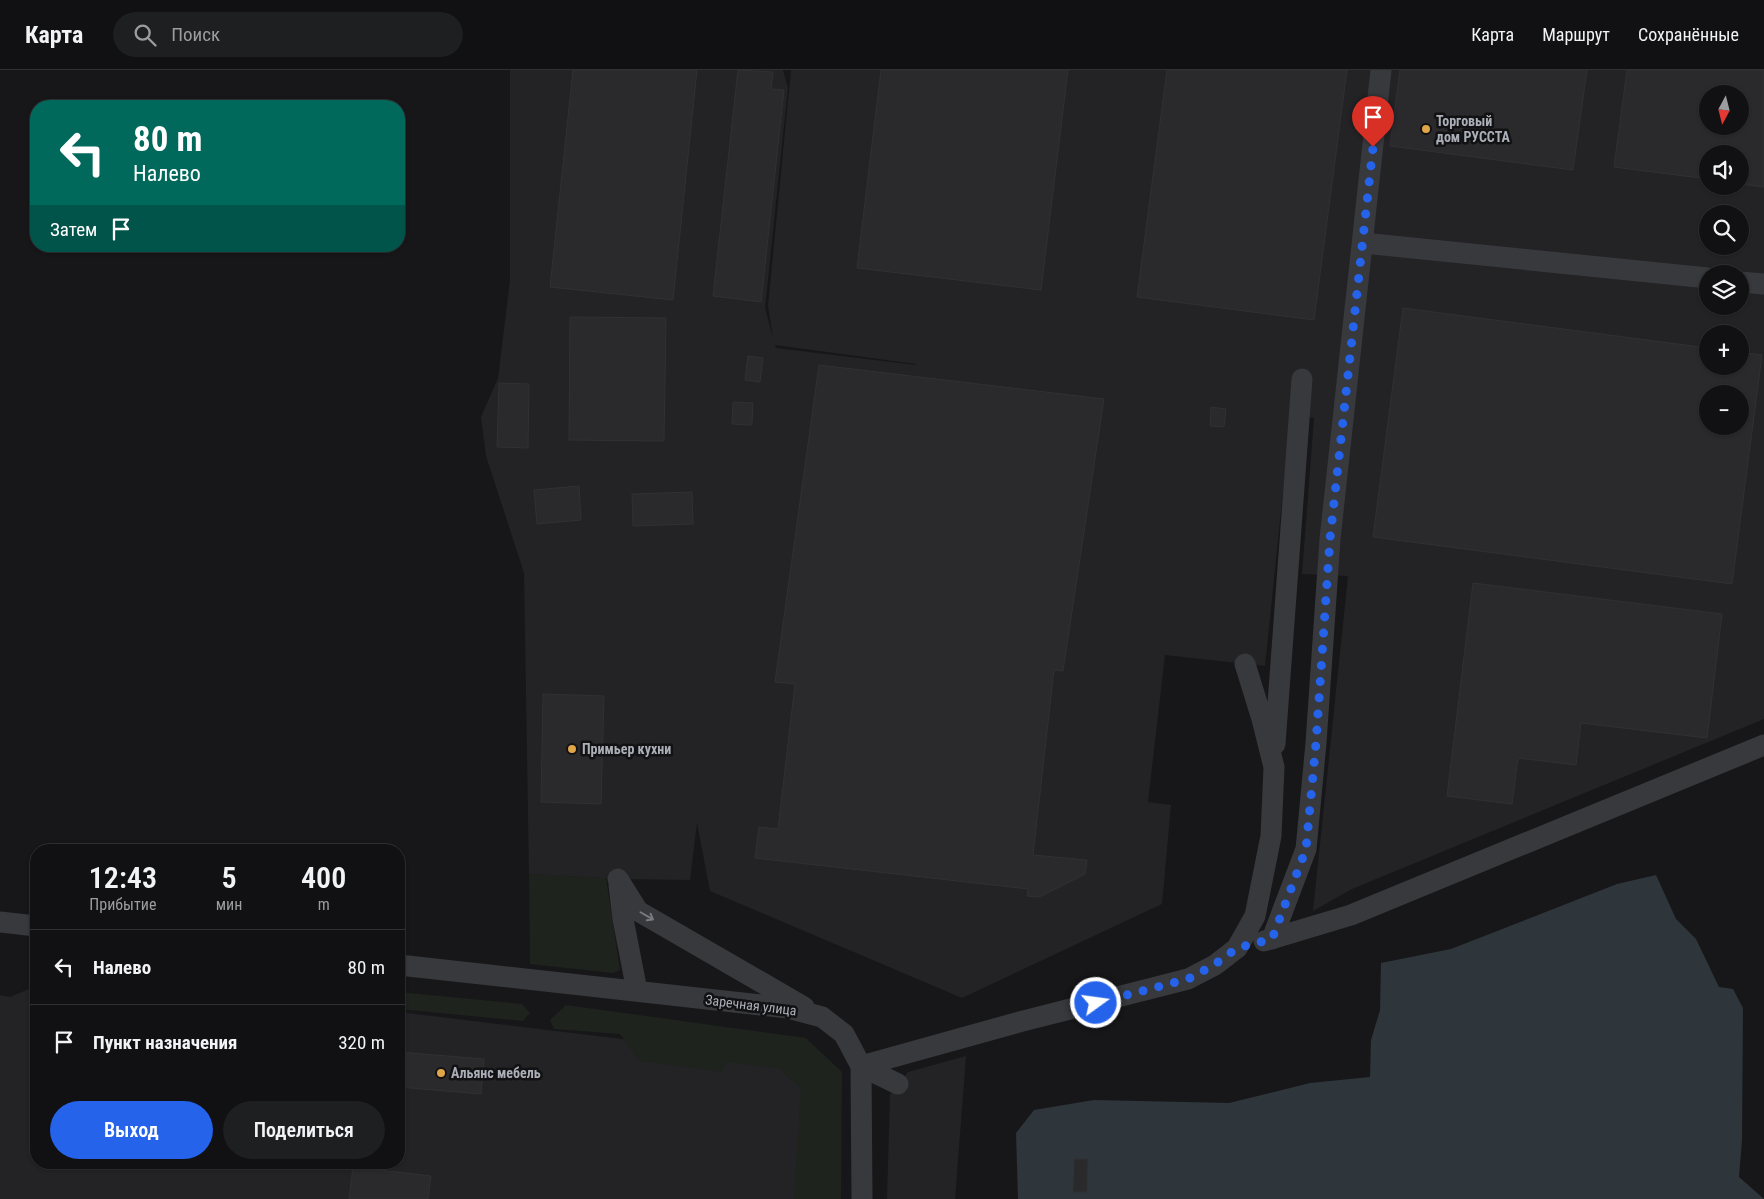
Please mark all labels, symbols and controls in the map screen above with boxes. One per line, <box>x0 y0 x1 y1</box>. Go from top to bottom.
search box <box>113 12 463 57</box>
text: Карта <box>25 21 83 49</box>
icon: search <box>131 21 159 49</box>
text: Поиск <box>171 23 220 46</box>
text: Карта <box>1471 24 1514 45</box>
text: Маршрут <box>1542 24 1610 45</box>
text: Сохранённые <box>1638 24 1739 45</box>
north arrow <box>1699 85 1749 135</box>
map controls <box>1699 85 1749 435</box>
pin <box>1352 96 1394 147</box>
icon: arrive <box>1359 103 1387 131</box>
place label: Торговый дом РУССТА <box>1436 113 1510 145</box>
text: 80 m <box>133 119 202 160</box>
icon: left <box>50 120 115 185</box>
marker: Торговый дом РУССТА <box>1420 123 1432 135</box>
button: sound <box>1699 145 1749 195</box>
text: Налево <box>133 161 201 186</box>
button: search <box>1699 205 1749 255</box>
icon: arrive <box>107 215 135 243</box>
text: Затем <box>50 218 97 241</box>
button: layers <box>1699 265 1749 315</box>
button: + <box>1699 325 1749 375</box>
button: − <box>1699 385 1749 435</box>
place label: Примьер кухни <box>582 741 671 757</box>
marker: Примьер кухни <box>566 743 578 755</box>
text: 12:43 <box>89 860 157 895</box>
text: 5 <box>221 860 237 895</box>
text: 400 <box>301 860 346 895</box>
text: Прибытие <box>89 895 156 914</box>
text: мин <box>216 895 242 914</box>
text: m <box>318 895 330 914</box>
one-way arrow <box>640 912 654 922</box>
icon: left <box>50 953 78 981</box>
text: Налево <box>93 956 151 979</box>
text: 80 m <box>348 956 385 979</box>
position arrow <box>1069 976 1121 1028</box>
street label: Заречная улица <box>704 991 798 1019</box>
icon: arrive <box>50 1028 78 1056</box>
text: Пункт назначения <box>93 1031 237 1054</box>
text: 320 m <box>338 1031 385 1054</box>
place label: Альянс мебель <box>451 1065 541 1081</box>
marker: Альянс мебель <box>435 1067 447 1079</box>
button: Выход <box>50 1101 213 1159</box>
button: Поделиться <box>223 1101 385 1159</box>

